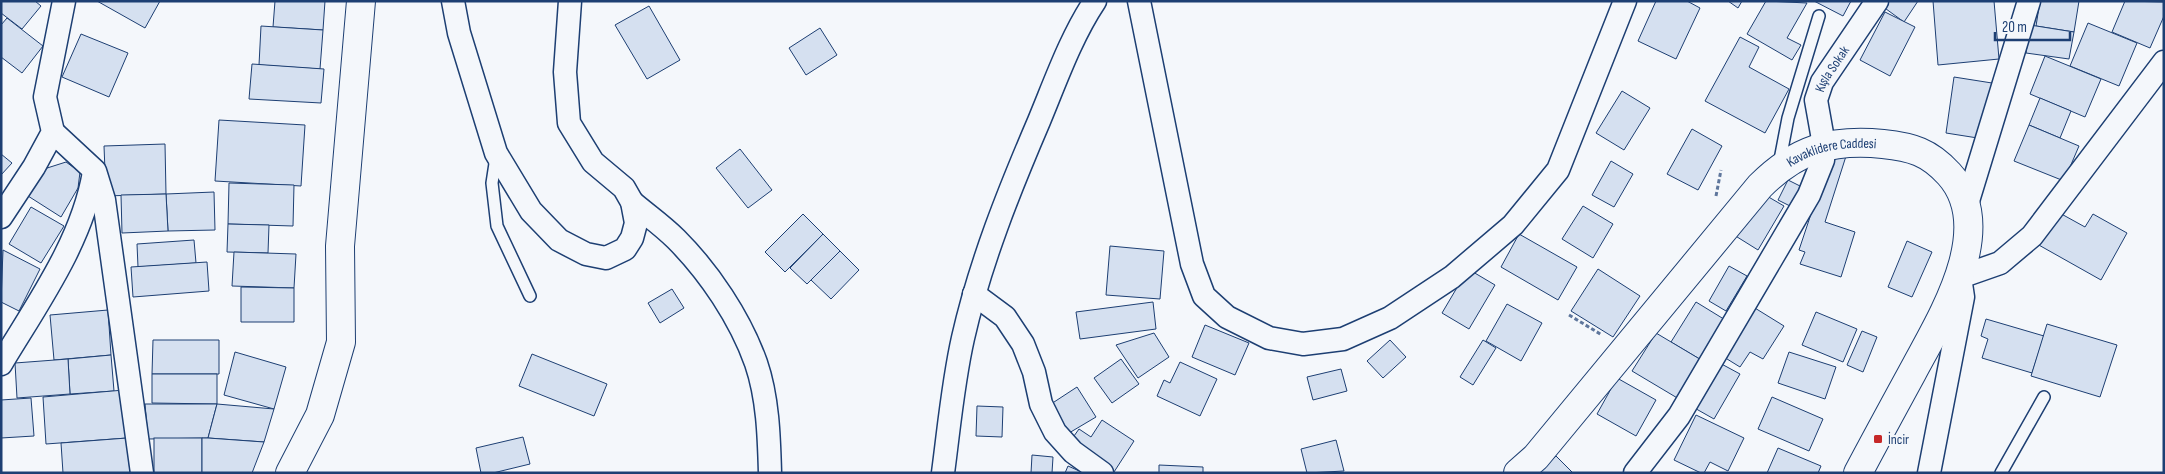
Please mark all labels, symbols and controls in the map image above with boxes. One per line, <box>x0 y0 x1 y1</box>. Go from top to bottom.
scale bar <box>1995 10 2070 42</box>
text: 20 m <box>2002 18 2027 37</box>
street label: Kışla Sokak <box>1811 42 1853 94</box>
street label: Kavaklidere Caddesi <box>1783 134 1877 170</box>
place label: İncir <box>1888 431 1909 448</box>
marker: İncir <box>1872 433 1884 445</box>

